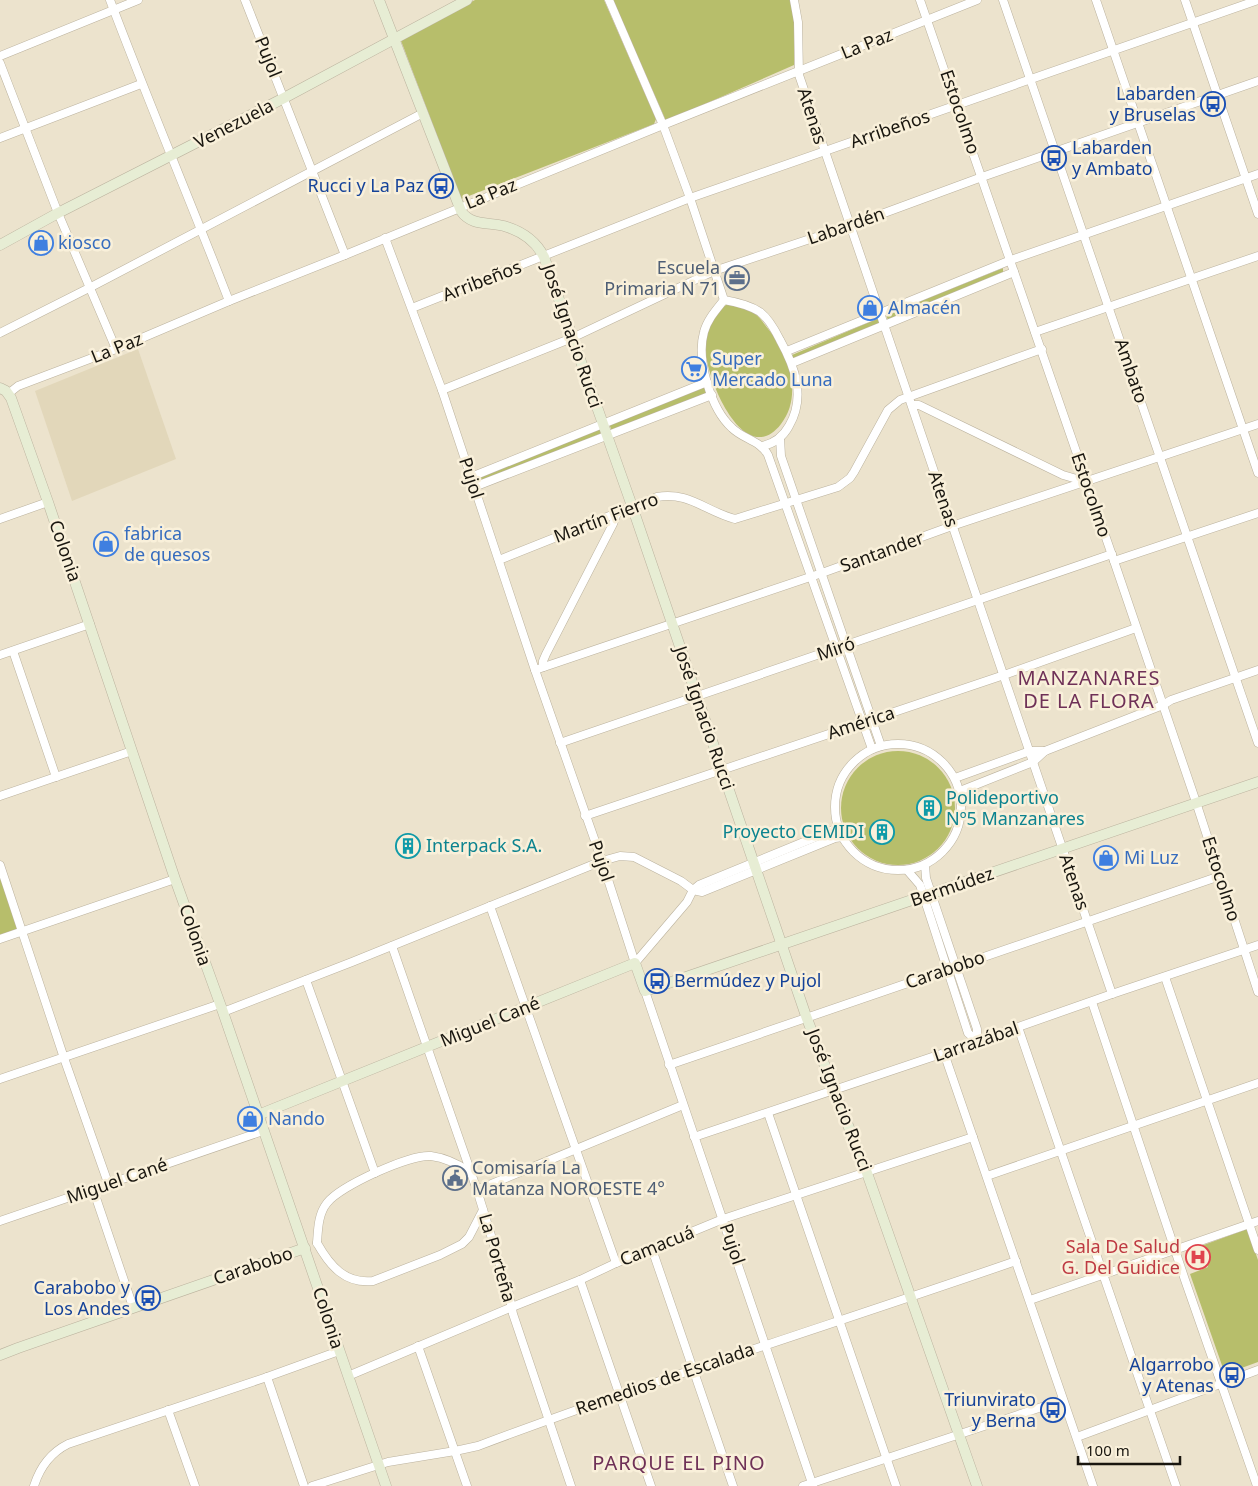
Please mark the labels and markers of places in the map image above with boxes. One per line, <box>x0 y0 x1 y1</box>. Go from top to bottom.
place label: Labarden y Bruselas <box>1110 81 1196 126</box>
bus stop icon: Labarden y Bruselas <box>1200 91 1226 117</box>
place label: Labarden y Ambato <box>1072 135 1153 180</box>
bus stop icon: Labarden y Ambato <box>1041 145 1067 171</box>
place label: Rucci y La Paz <box>308 173 424 197</box>
bus stop icon: Rucci y La Paz <box>428 173 454 199</box>
shop icon: kiosco <box>28 230 54 256</box>
place label: kiosco <box>58 230 111 254</box>
place label: Escuela Primaria N 71 <box>604 255 720 300</box>
office icon: Escuela Primaria N 71 <box>724 265 750 291</box>
shop icon: Almacén <box>857 295 883 321</box>
place label: Almacén <box>888 295 961 319</box>
place label: Super Mercado Luna <box>712 346 833 391</box>
supermarket icon: Super Mercado Luna <box>681 356 707 382</box>
place label: fabrica de quesos <box>124 521 210 566</box>
shop icon: fabrica de quesos <box>93 531 119 557</box>
place label: Polideportivo Nº5 Manzanares <box>946 785 1085 830</box>
building icon: Polideportivo Nº5 Manzanares <box>916 795 942 821</box>
place label: Proyecto CEMIDI <box>722 819 864 843</box>
building icon: Proyecto CEMIDI <box>869 819 895 845</box>
building icon: Interpack S.A. <box>395 833 421 859</box>
place label: Interpack S.A. <box>426 833 542 857</box>
shop icon: Mi Luz <box>1093 845 1119 871</box>
place label: Mi Luz <box>1124 845 1179 869</box>
bus stop icon: Bermúdez y Pujol <box>644 968 670 994</box>
place label: Bermúdez y Pujol <box>674 968 821 992</box>
shop icon: Nando <box>237 1106 263 1132</box>
place label: Nando <box>268 1106 325 1130</box>
place label: Comisaría La Matanza NOROESTE 4° <box>472 1155 665 1200</box>
public building icon: Comisaría La Matanza NOROESTE 4° <box>442 1165 468 1191</box>
place label: Sala De Salud G. Del Guidice <box>1061 1234 1180 1279</box>
hospital icon: Sala De Salud G. Del Guidice <box>1185 1244 1211 1270</box>
place label: Carabobo y Los Andes <box>34 1275 131 1320</box>
bus stop icon: Carabobo y Los Andes <box>135 1285 161 1311</box>
place label: Algarrobo y Atenas <box>1129 1352 1214 1397</box>
bus stop icon: Algarrobo y Atenas <box>1219 1362 1245 1388</box>
place label: Triunvirato y Berna <box>944 1387 1036 1432</box>
bus stop icon: Triunvirato y Berna <box>1040 1397 1066 1423</box>

